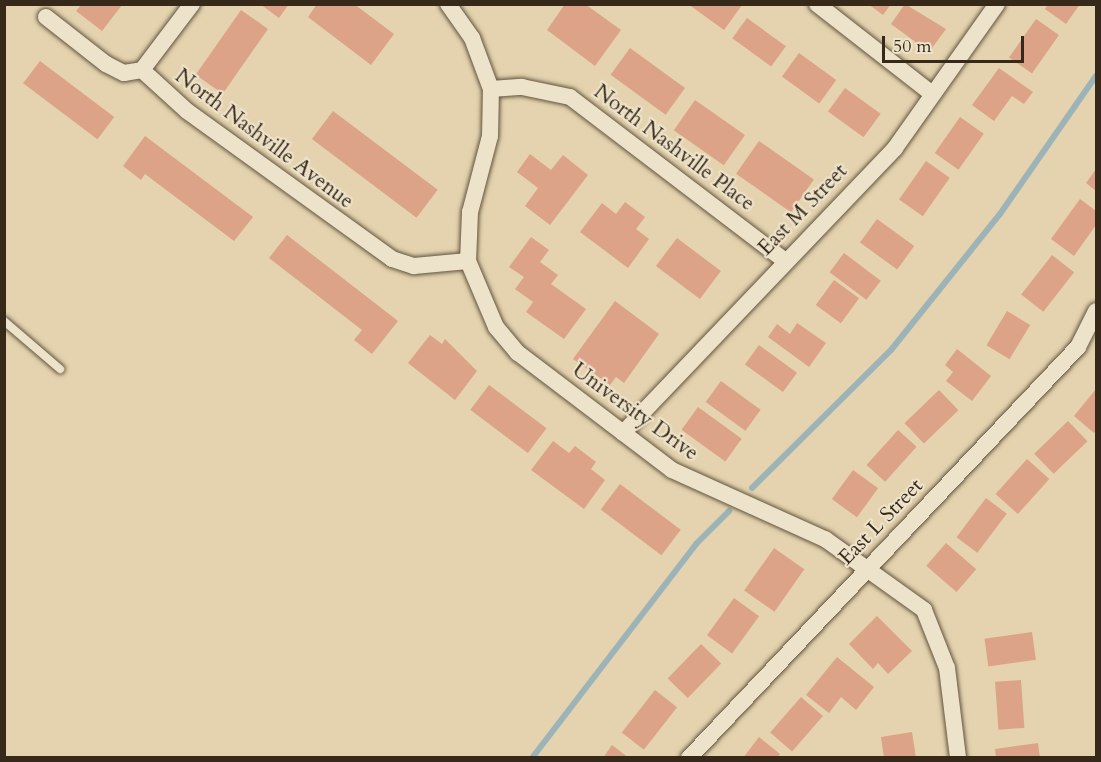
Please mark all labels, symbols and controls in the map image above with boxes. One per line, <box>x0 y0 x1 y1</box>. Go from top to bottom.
scale bar <box>885 24 1028 62</box>
text: 50 m <box>893 34 932 59</box>
street label: North Nashville Avenue <box>170 64 358 214</box>
street label: North Nashville Place <box>589 79 759 217</box>
street label: East M Street <box>753 159 853 261</box>
street label: University Drive <box>567 358 703 466</box>
street label: East L Street <box>834 474 928 570</box>

